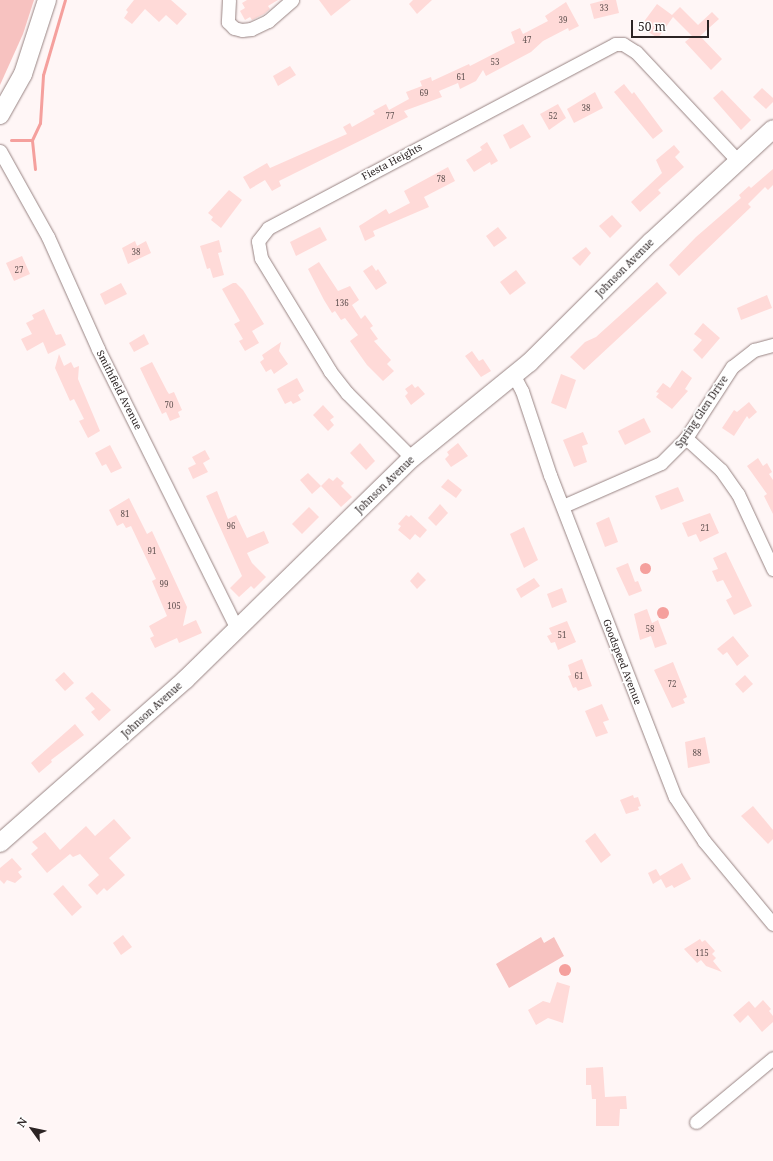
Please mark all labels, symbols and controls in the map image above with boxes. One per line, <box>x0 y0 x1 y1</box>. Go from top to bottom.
house number: 33 <box>600 3 608 13</box>
scale bar <box>633 12 711 38</box>
house number: 39 <box>559 15 567 25</box>
text: 50 m <box>638 18 666 35</box>
house number: 47 <box>523 35 531 45</box>
house number: 53 <box>491 57 499 67</box>
house number: 61 <box>457 72 465 82</box>
house number: 69 <box>420 88 428 98</box>
house number: 38 <box>582 103 590 113</box>
house number: 77 <box>386 111 394 121</box>
house number: 52 <box>549 111 557 121</box>
street label: Fiesta Heights <box>360 141 424 183</box>
house number: 78 <box>437 174 445 184</box>
street label: Johnson Avenue <box>593 236 657 300</box>
house number: 38 <box>132 247 140 257</box>
house number: 27 <box>15 265 23 275</box>
house number: 136 <box>335 298 349 308</box>
street label: Smithfield Avenue <box>94 348 144 432</box>
street label: Spring Glen Drive <box>673 373 731 451</box>
house number: 70 <box>165 400 173 410</box>
street label: Johnson Avenue <box>353 454 417 516</box>
house number: 81 <box>121 509 129 519</box>
house number: 96 <box>227 521 235 531</box>
house number: 21 <box>701 523 709 533</box>
house number: 91 <box>148 546 156 556</box>
house number: 99 <box>160 579 168 589</box>
house number: 105 <box>167 601 181 611</box>
street label: Goodspeed Avenue <box>600 618 644 706</box>
house number: 58 <box>646 624 654 634</box>
house number: 51 <box>558 630 566 640</box>
house number: 61 <box>575 671 583 681</box>
house number: 72 <box>668 679 676 689</box>
street label: Johnson Avenue <box>119 680 185 740</box>
house number: 88 <box>693 748 701 758</box>
house number: 115 <box>695 948 709 958</box>
north arrow <box>12 1109 52 1149</box>
text: N <box>13 1114 30 1130</box>

